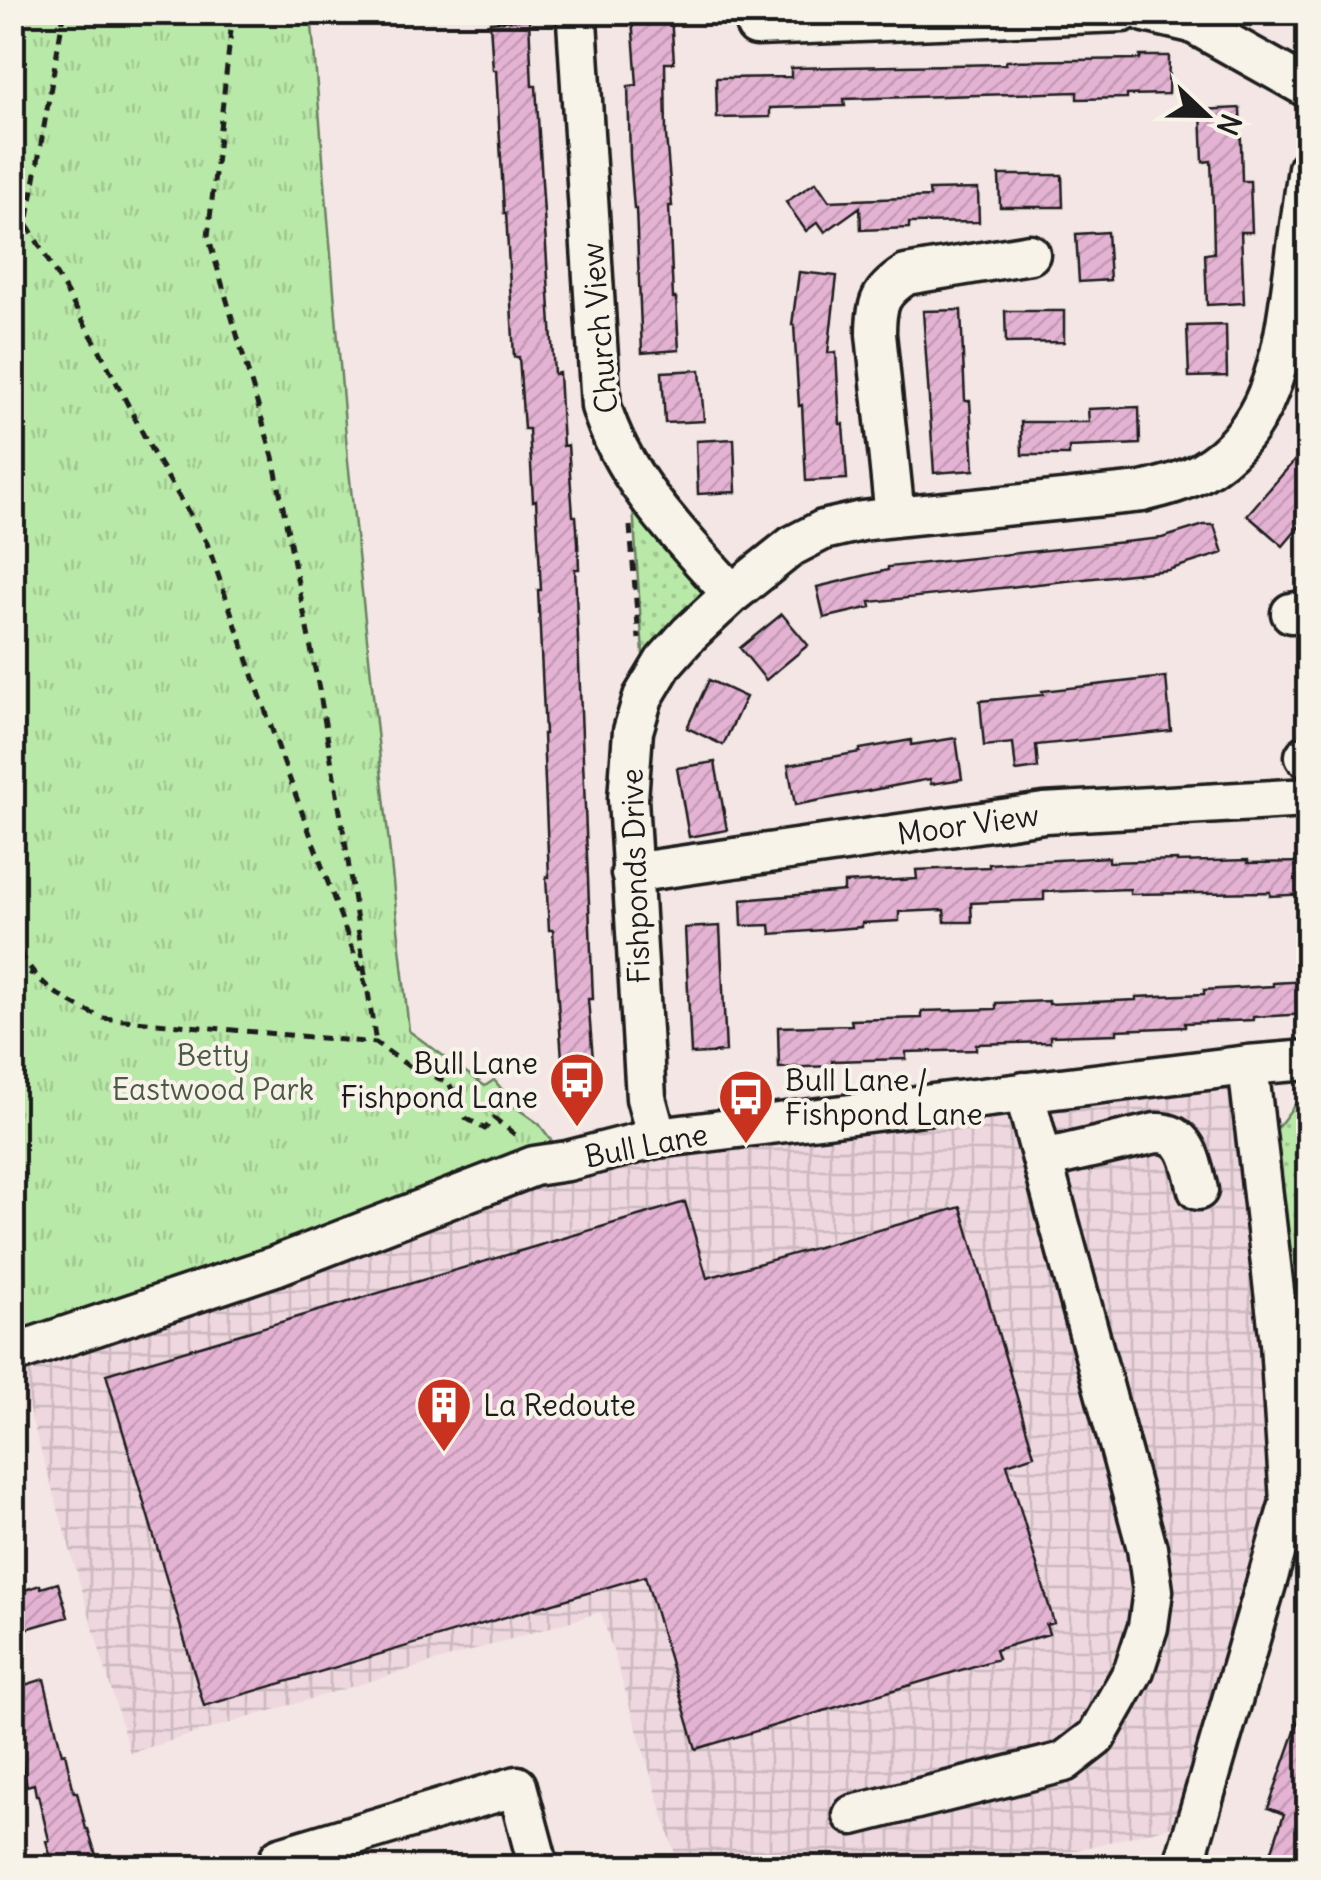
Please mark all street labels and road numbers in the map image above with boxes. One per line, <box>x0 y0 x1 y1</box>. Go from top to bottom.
street label: Church View <box>573 241 625 415</box>
street label: Fishponds Drive <box>612 768 658 984</box>
street label: Moor View <box>895 795 1041 853</box>
street label: Bull Lane <box>581 1114 711 1176</box>

